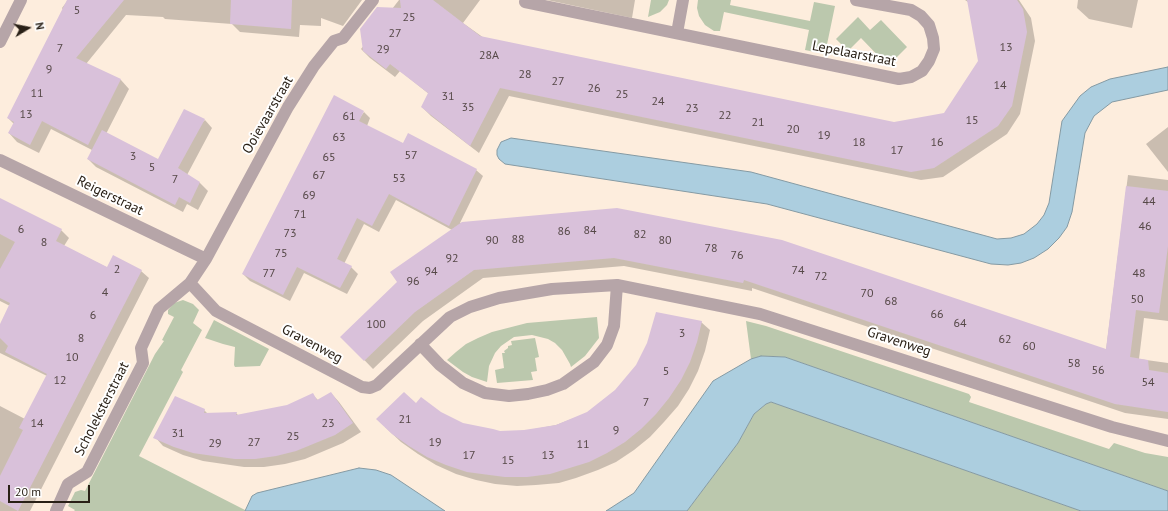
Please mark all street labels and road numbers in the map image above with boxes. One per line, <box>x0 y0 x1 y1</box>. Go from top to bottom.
street label: Lepelaarstraat <box>811 38 897 70</box>
street label: Ooievaarstraat <box>239 73 297 157</box>
street label: Reigerstraat <box>74 173 146 219</box>
street label: Gravenweg <box>279 321 345 367</box>
street label: Gravenweg <box>865 324 933 360</box>
street label: Scholeksterstraat <box>71 359 133 459</box>

